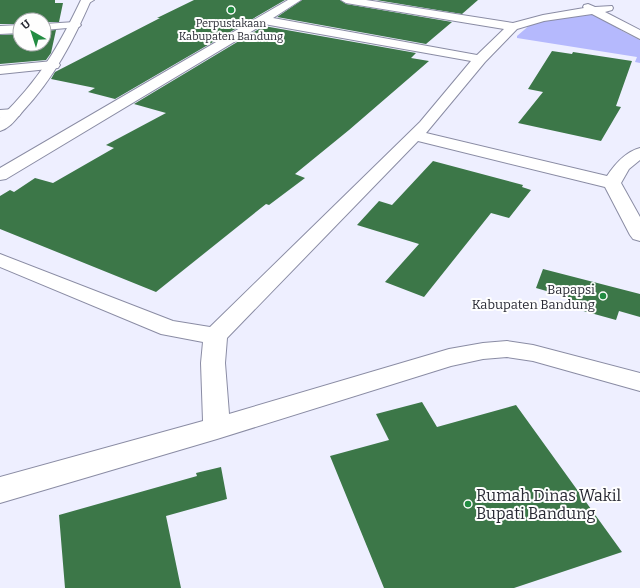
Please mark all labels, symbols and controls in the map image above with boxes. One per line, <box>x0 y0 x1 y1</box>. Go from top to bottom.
marker: Perpustakaan Kabupaten Bandung <box>226 5 236 15</box>
north arrow <box>12 12 52 52</box>
text: U <box>19 17 33 32</box>
place label: Perpustakaan Kabupaten Bandung <box>179 17 283 43</box>
place label: Bapapsi Kabupaten Bandung <box>472 282 595 312</box>
marker: Bapapsi Kabupaten Bandung <box>598 291 608 301</box>
place label: Rumah Dinas Wakil Bupati Bandung <box>476 486 621 523</box>
marker: Rumah Dinas Wakil Bupati Bandung <box>463 499 473 509</box>

